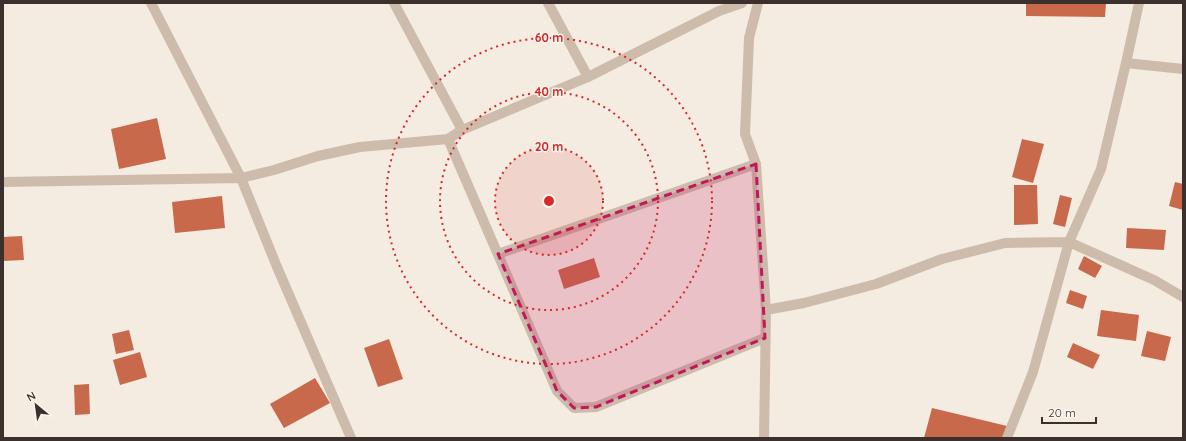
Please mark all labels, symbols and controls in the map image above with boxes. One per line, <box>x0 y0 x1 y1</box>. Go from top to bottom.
text: 60 m <box>535 30 563 45</box>
text: 40 m <box>535 84 563 99</box>
text: 20 m <box>535 139 563 154</box>
centre of rings <box>542 194 556 208</box>
north arrow <box>16 385 56 425</box>
text: N <box>24 388 38 404</box>
scale bar <box>1042 399 1096 425</box>
text: 20 m <box>1048 405 1076 420</box>

